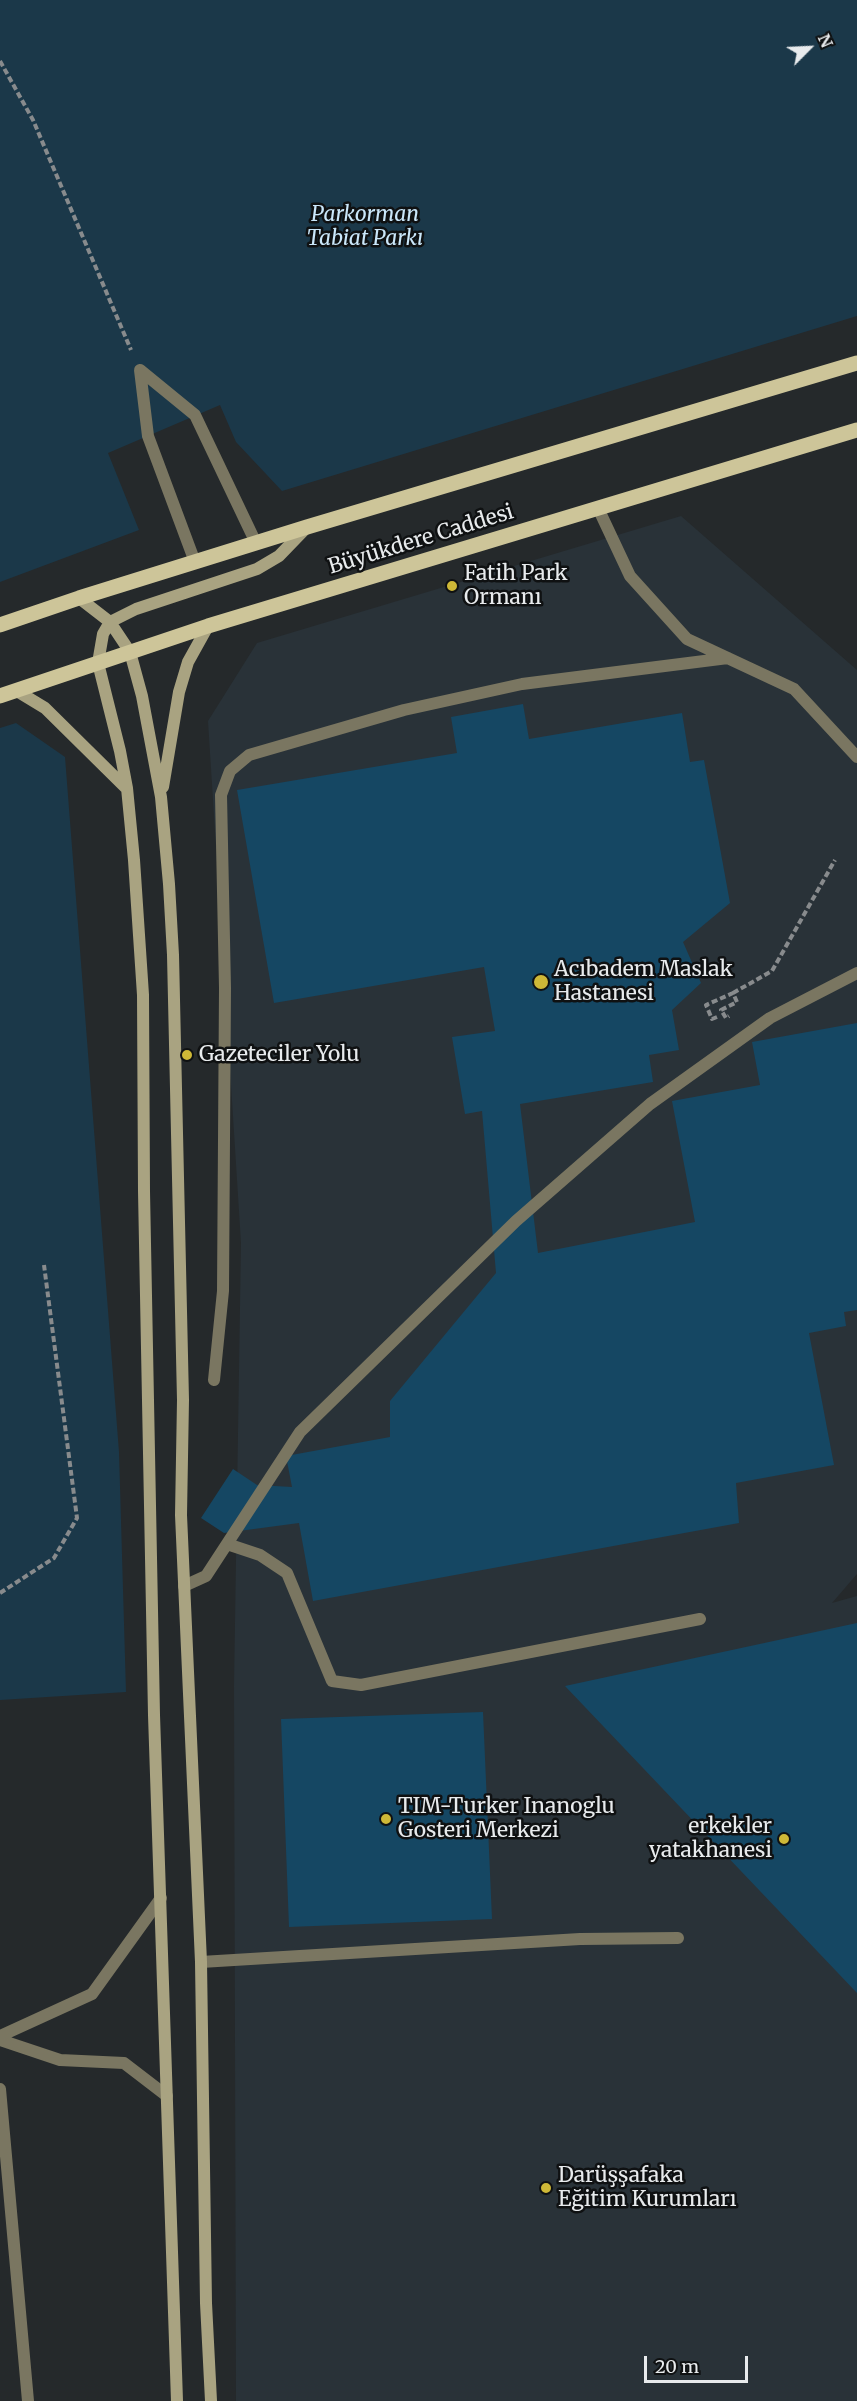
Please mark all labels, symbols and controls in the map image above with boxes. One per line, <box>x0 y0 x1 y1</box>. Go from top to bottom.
north arrow <box>779 18 839 78</box>
text: N <box>814 31 837 51</box>
park label: Parkorman Tabiat Parkı <box>307 202 423 252</box>
street label: Büyükdere Caddesi <box>325 500 517 580</box>
place label: Fatih Park Ormanı <box>464 561 568 611</box>
marker: Fatih Park Ormanı <box>445 579 459 593</box>
place label: Acıbadem Maslak Hastanesi <box>554 957 733 1007</box>
marker: Acıbadem Maslak Hastanesi <box>532 973 550 991</box>
place label: Gazeteciler Yolu <box>199 1042 360 1068</box>
marker: Gazeteciler Yolu <box>180 1048 194 1062</box>
place label: TIM-Turker Inanoglu Gosteri Merkezi <box>398 1794 615 1844</box>
marker: TIM-Turker Inanoglu Gosteri Merkezi <box>379 1812 393 1826</box>
place label: erkekler yatakhanesi <box>649 1814 772 1864</box>
marker: erkekler yatakhanesi <box>777 1832 791 1846</box>
place label: Darüşşafaka Eğitim Kurumları <box>558 2163 737 2213</box>
marker: Darüşşafaka Eğitim Kurumları <box>539 2181 553 2195</box>
scale bar <box>647 2344 750 2382</box>
text: 20 m <box>655 2355 699 2378</box>

